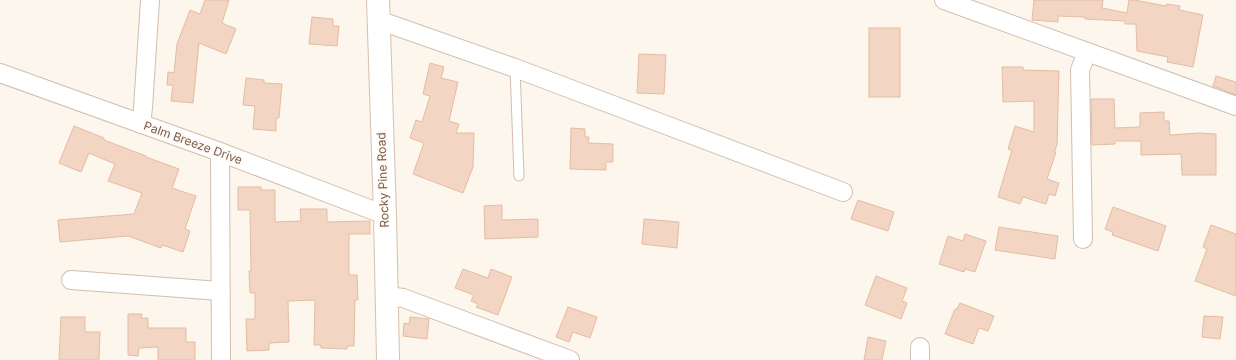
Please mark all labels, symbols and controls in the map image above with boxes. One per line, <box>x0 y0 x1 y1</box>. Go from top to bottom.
street label: Palm Breeze Drive <box>142 118 245 167</box>
street label: Rocky Pine Road <box>373 132 392 228</box>

